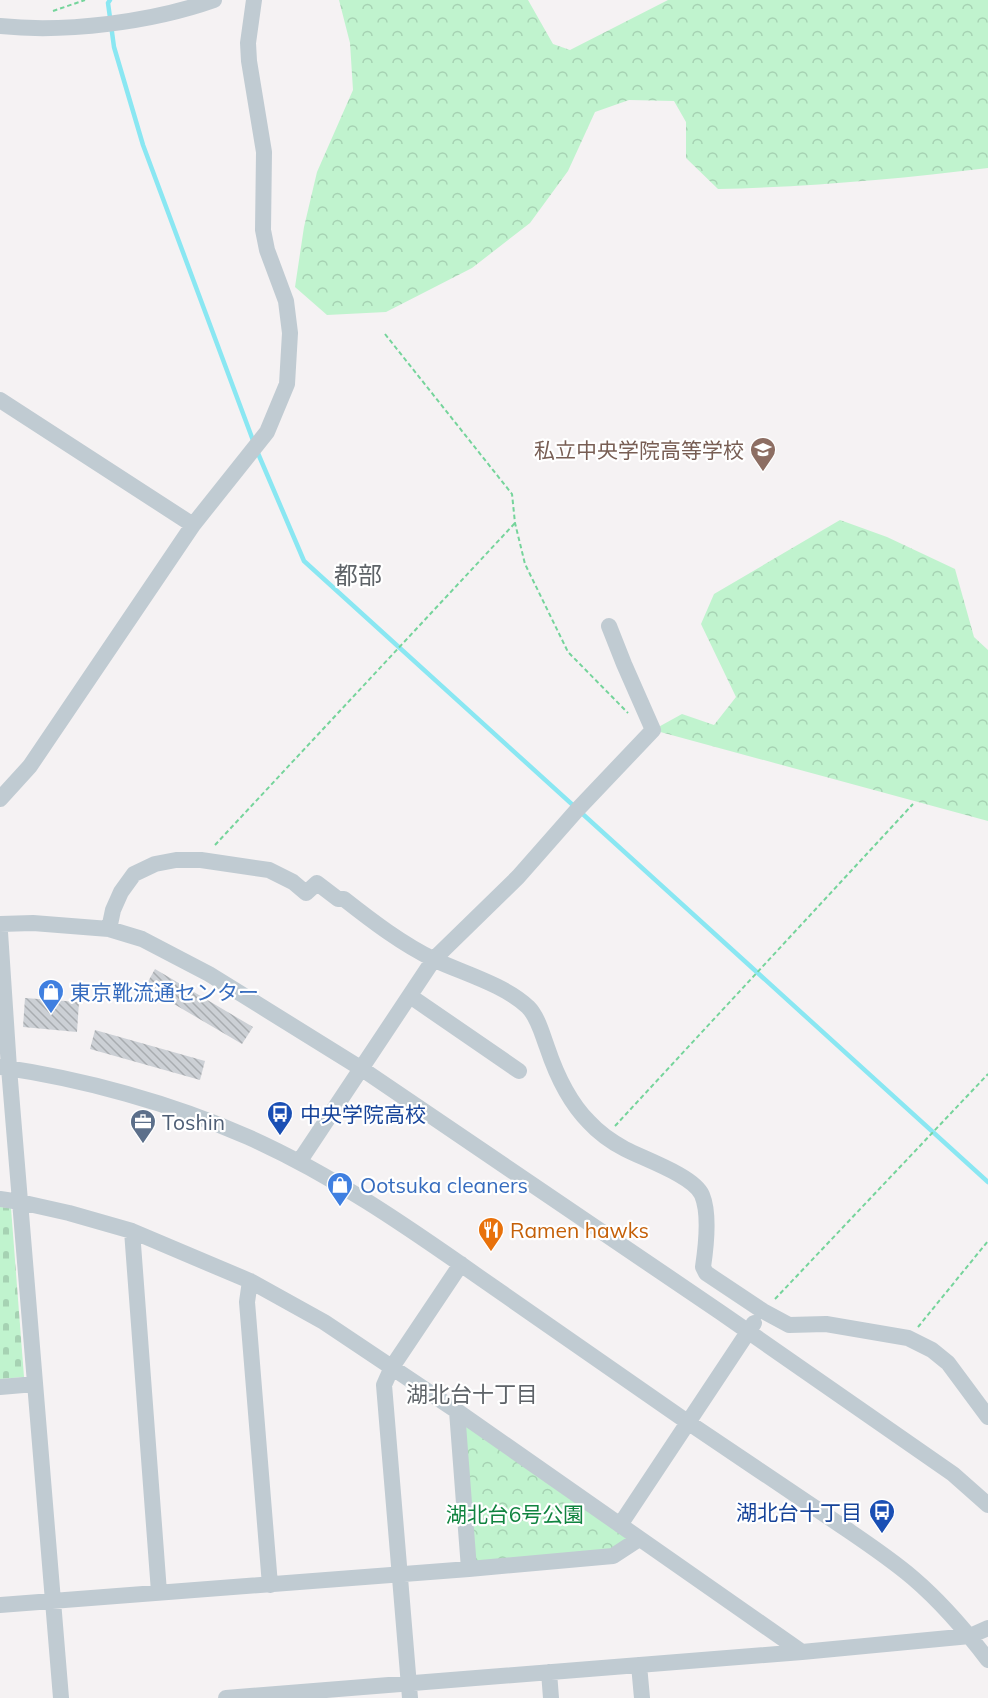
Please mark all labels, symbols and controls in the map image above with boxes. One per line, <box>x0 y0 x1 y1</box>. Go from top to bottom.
school or university icon: 私立中央学院高等学校 <box>748 435 778 473</box>
place label: 私立中央学院高等学校 <box>534 437 744 463</box>
district label: 都部 <box>334 560 382 590</box>
shop icon: 東京靴流通センター <box>36 977 66 1015</box>
place label: 東京靴流通センター <box>70 979 259 1005</box>
bus stop icon: 中央学院高校 <box>265 1099 295 1137</box>
place label: 中央学院高校 <box>300 1101 426 1127</box>
office icon: Toshin <box>128 1107 158 1145</box>
place label: Toshin <box>162 1109 225 1135</box>
shop icon: Ootsuka cleaners <box>325 1170 355 1208</box>
place label: Ootsuka cleaners <box>360 1172 528 1198</box>
restaurant icon: Ramen hawks <box>476 1215 506 1253</box>
place label: Ramen hawks <box>510 1217 649 1243</box>
district label: 湖北台十丁目 <box>406 1380 538 1408</box>
bus stop icon: 湖北台十丁目 <box>867 1497 897 1535</box>
place label: 湖北台十丁目 <box>736 1499 862 1525</box>
park label: 湖北台6号公園 <box>446 1501 584 1527</box>

